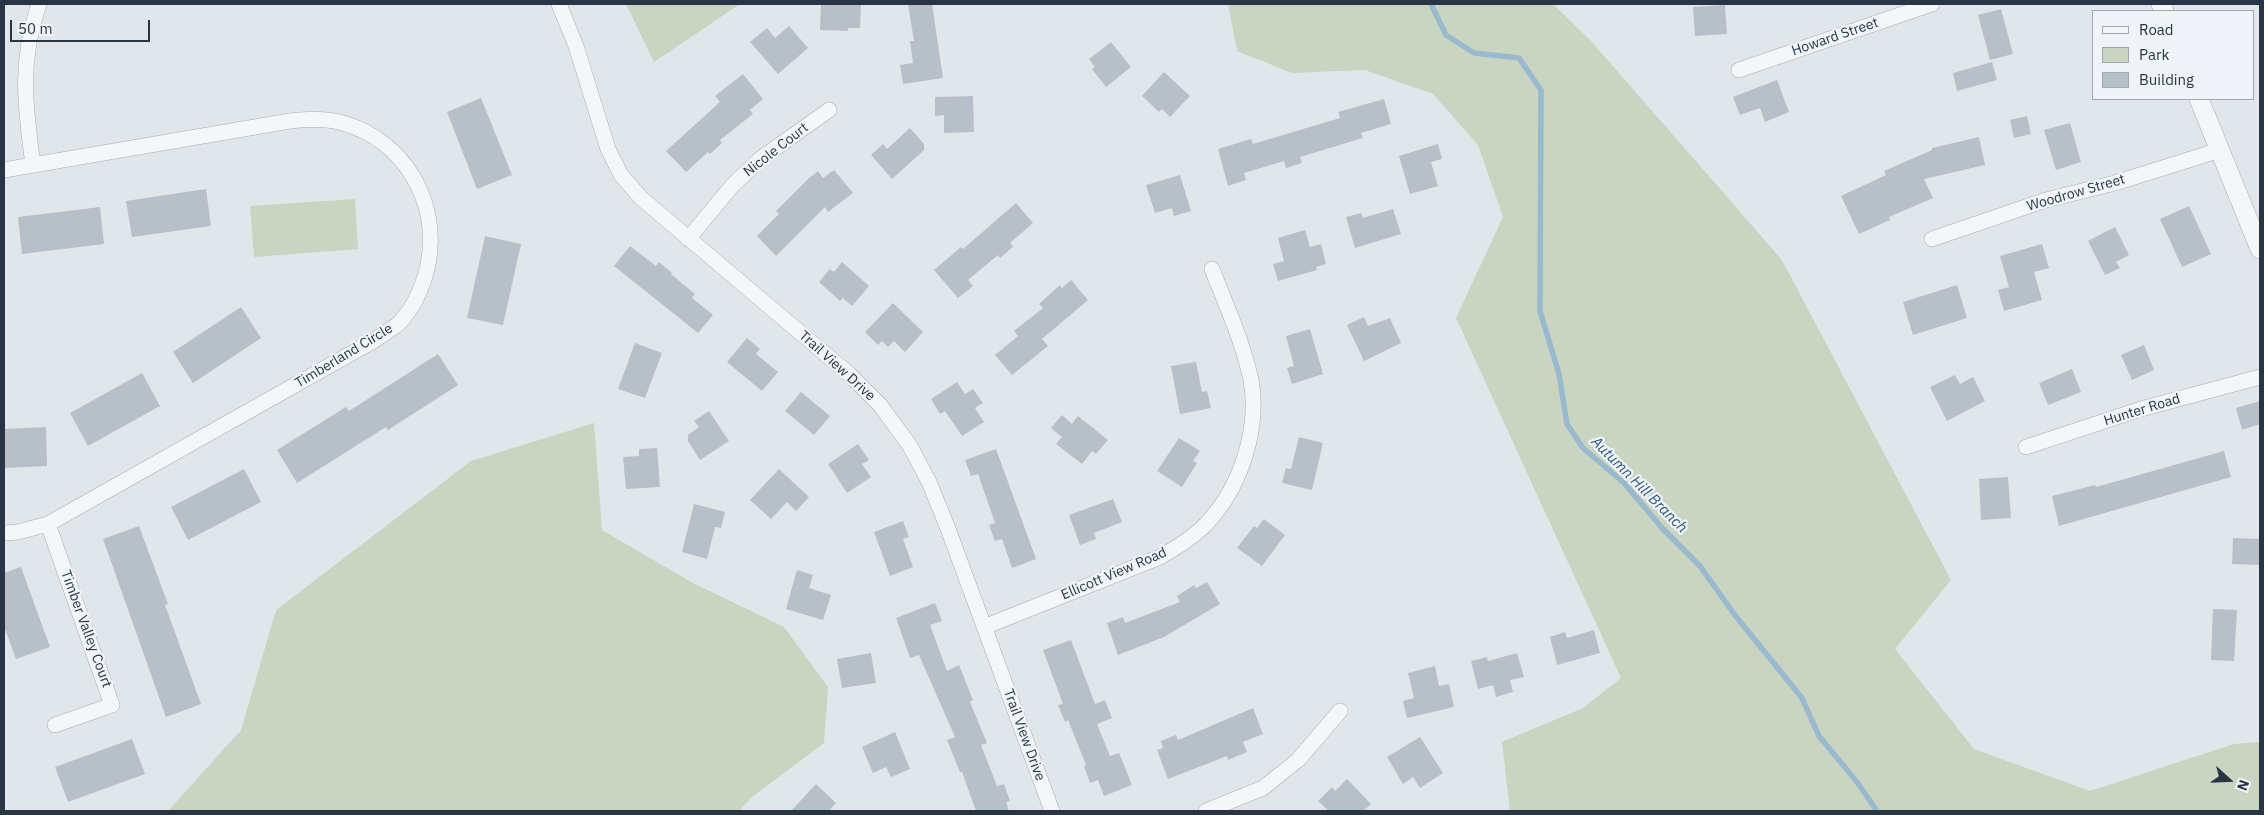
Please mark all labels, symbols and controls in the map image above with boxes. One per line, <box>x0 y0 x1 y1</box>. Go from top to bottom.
scale bar <box>12 10 152 42</box>
legend <box>2092 10 2254 100</box>
street label: Howard Street <box>1789 14 1881 60</box>
text: 50 m <box>18 19 53 38</box>
text: Road <box>2139 20 2174 39</box>
text: Park <box>2139 45 2169 64</box>
text: Building <box>2139 70 2194 89</box>
street label: Nicole Court <box>740 119 812 181</box>
street label: Woodrow Street <box>2025 171 2127 215</box>
street label: Timberland Circle <box>292 320 396 392</box>
street label: Trail View Drive <box>795 327 879 405</box>
street label: Hunter Road <box>2102 390 2182 430</box>
water label: Autumn Hill Branch <box>1587 433 1691 537</box>
street label: Ellicott View Road <box>1059 544 1169 604</box>
street label: Timber Valley Court <box>57 568 115 690</box>
street label: Trail View Drive <box>1000 687 1048 783</box>
north arrow <box>2204 755 2254 805</box>
text: N <box>2233 777 2253 793</box>

